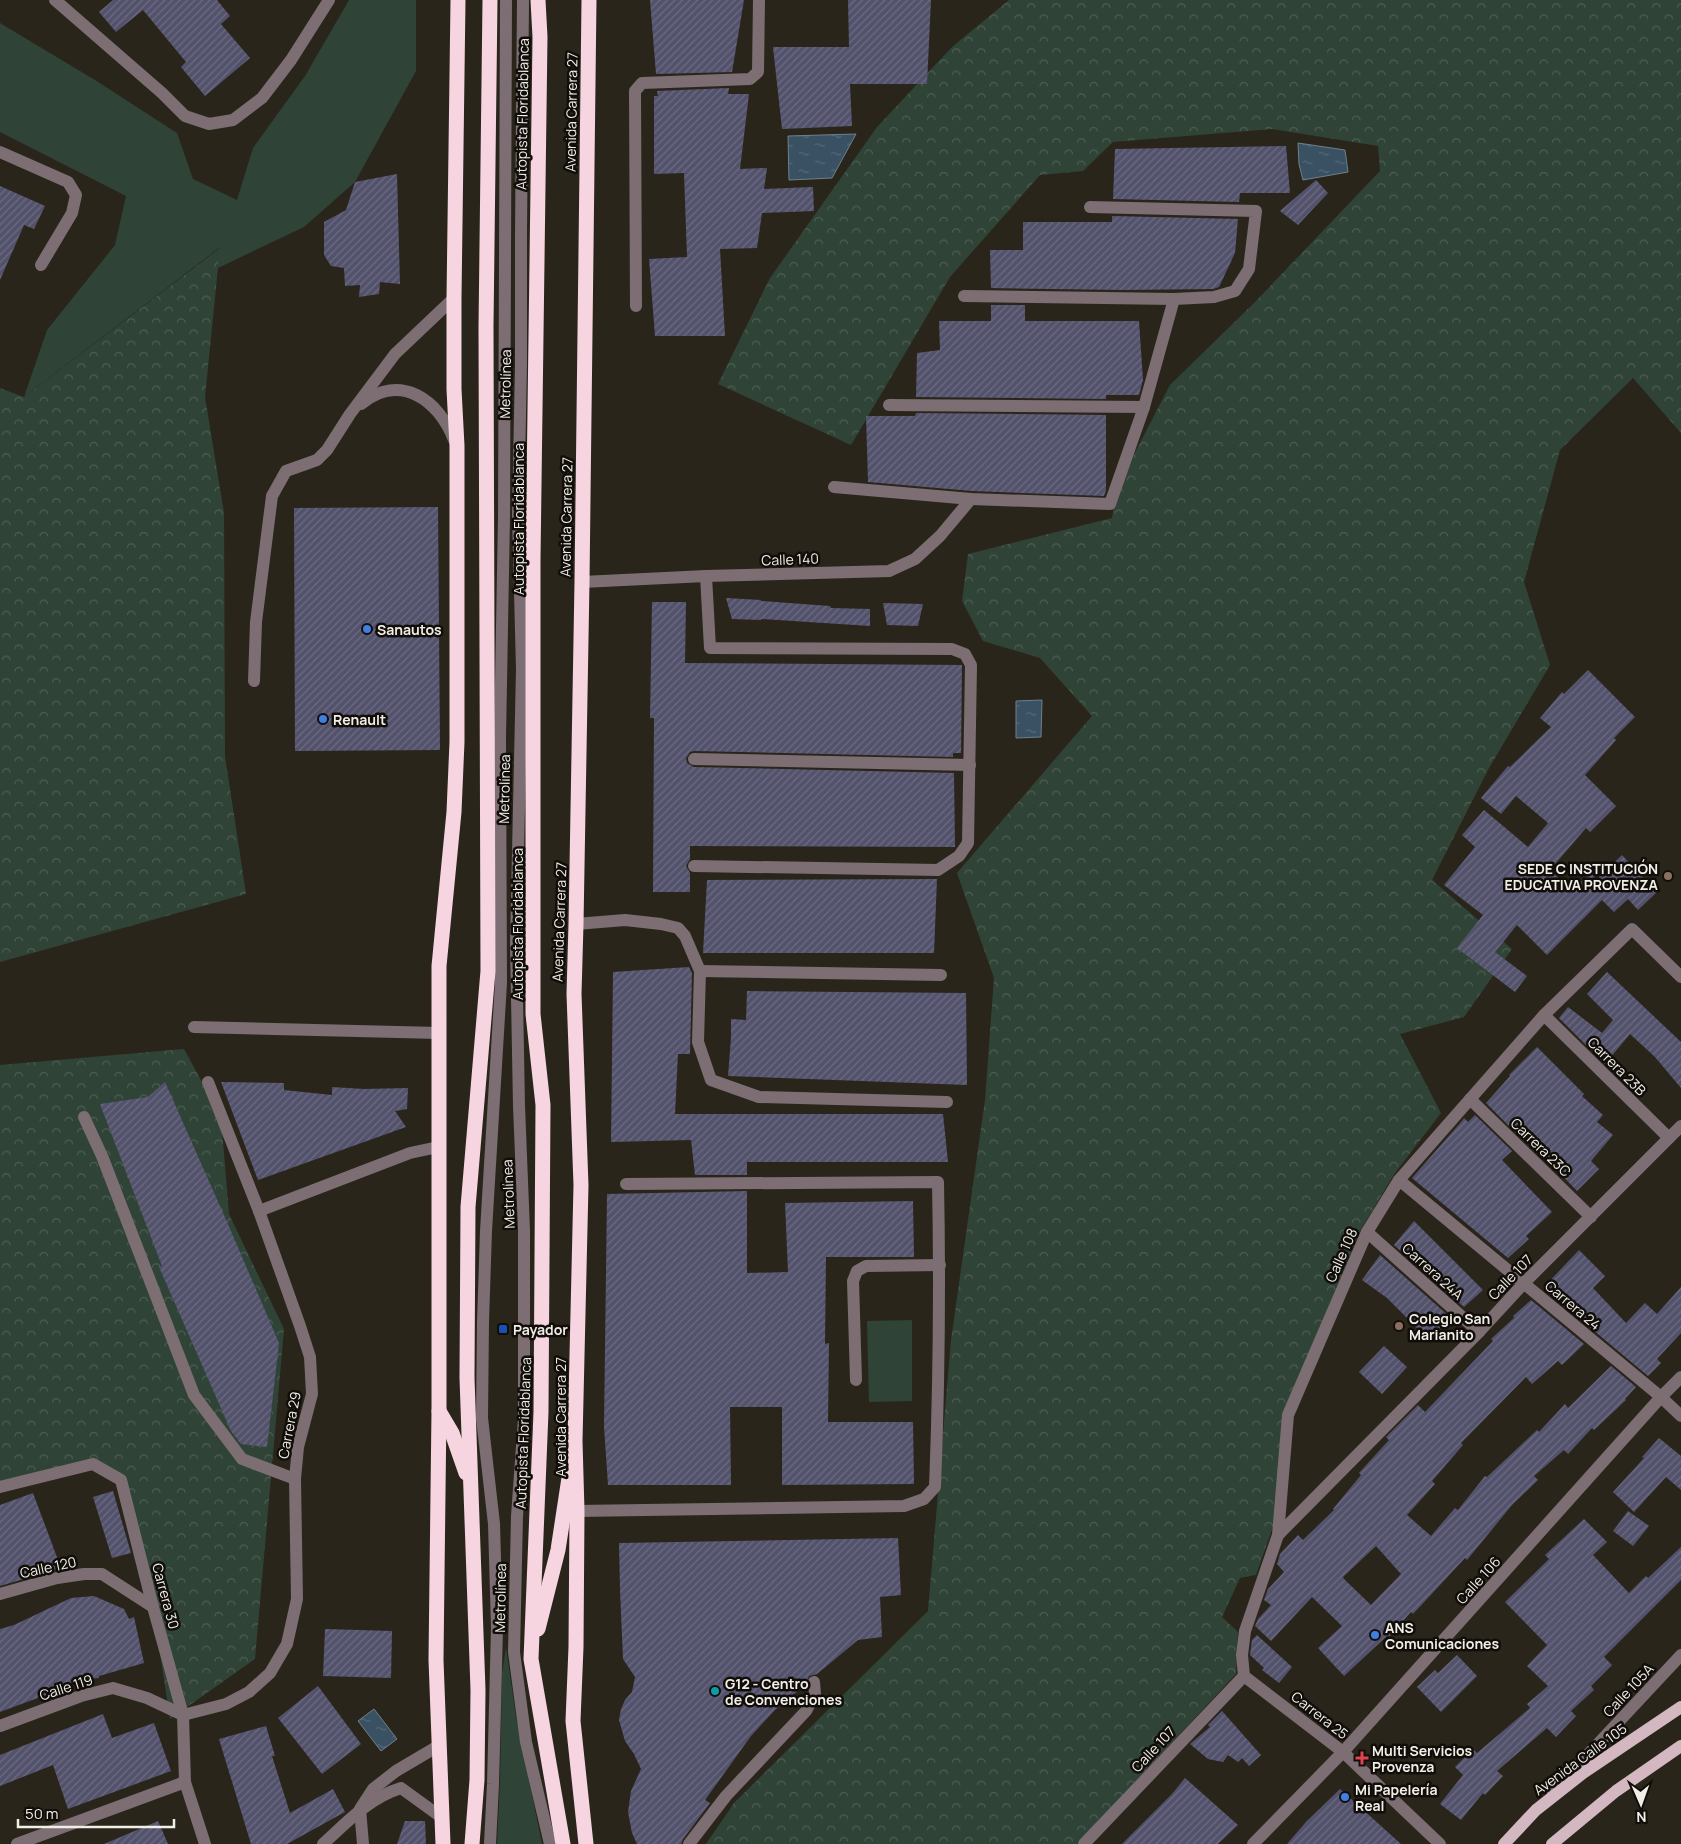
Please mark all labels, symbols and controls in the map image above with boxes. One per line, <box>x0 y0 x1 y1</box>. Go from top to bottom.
street label: Autopista Floridablanca <box>511 38 533 190</box>
street label: Avenida Carrera 27 <box>560 52 582 172</box>
street label: Metrolínea <box>495 349 515 419</box>
street label: Autopista Floridablanca <box>509 443 528 595</box>
street label: Avenida Carrera 27 <box>555 457 577 577</box>
street label: Calle 140 <box>761 549 819 569</box>
place label: Sanautos <box>377 620 442 639</box>
marker: Sanautos <box>361 623 373 635</box>
place label: Renault <box>333 710 386 729</box>
marker: Renault <box>317 713 329 725</box>
street label: Metrolínea <box>494 754 514 824</box>
street label: Autopista Floridablanca <box>508 848 527 1000</box>
place label: SEDE C INSTITUCIÓN EDUCATIVA PROVENZA <box>1505 859 1659 894</box>
street label: Avenida Carrera 27 <box>547 862 571 982</box>
marker: SEDE C INSTITUCIÓN EDUCATIVA PROVENZA <box>1662 870 1674 882</box>
street label: Carrera 23B <box>1584 1033 1651 1100</box>
street label: Carrera 23C <box>1507 1113 1575 1181</box>
street label: Metrolínea <box>497 1159 519 1229</box>
street label: Calle 108 <box>1321 1225 1361 1285</box>
street label: Carrera 24A <box>1398 1238 1468 1304</box>
street label: Calle 107 <box>1484 1250 1536 1304</box>
street label: Carrera 24 <box>1541 1276 1605 1334</box>
place label: Colegio San Marianito <box>1409 1309 1490 1344</box>
place label: Payador <box>513 1320 568 1339</box>
marker: Colegio San Marianito <box>1393 1320 1405 1332</box>
marker: Payador <box>497 1323 509 1335</box>
street label: Autopista Floridablanca <box>511 1357 535 1509</box>
street label: Avenida Carrera 27 <box>551 1357 570 1477</box>
street label: Carrera 29 <box>273 1390 305 1460</box>
street label: Calle 120 <box>18 1552 78 1582</box>
street label: Calle 106 <box>1452 1552 1504 1608</box>
street label: Carrera 30 <box>148 1561 184 1631</box>
street label: Metrolínea <box>490 1563 510 1633</box>
place label: ANS Comunicaciones <box>1385 1618 1500 1653</box>
marker: ANS Comunicaciones <box>1369 1629 1381 1641</box>
street label: Calle 105A <box>1598 1659 1658 1721</box>
street label: Calle 119 <box>37 1669 95 1705</box>
place label: G12 - Centro de Convenciones <box>725 1674 842 1709</box>
marker: G12 - Centro de Convenciones <box>709 1685 721 1697</box>
street label: Carrera 25 <box>1288 1687 1352 1743</box>
street label: Avenida Calle 105 <box>1530 1719 1630 1799</box>
street label: Calle 107 <box>1127 1722 1179 1776</box>
place label: Multi Servicios Provenza <box>1372 1741 1473 1776</box>
marker: Multi Servicios Provenza <box>1356 1752 1368 1764</box>
north arrow <box>1616 1779 1666 1829</box>
place label: Mi Papelería Real <box>1355 1780 1438 1815</box>
marker: Mi Papelería Real <box>1339 1791 1351 1803</box>
scale bar <box>18 1796 174 1828</box>
text: 50 m <box>25 1803 59 1824</box>
text: N <box>1636 1808 1647 1827</box>

